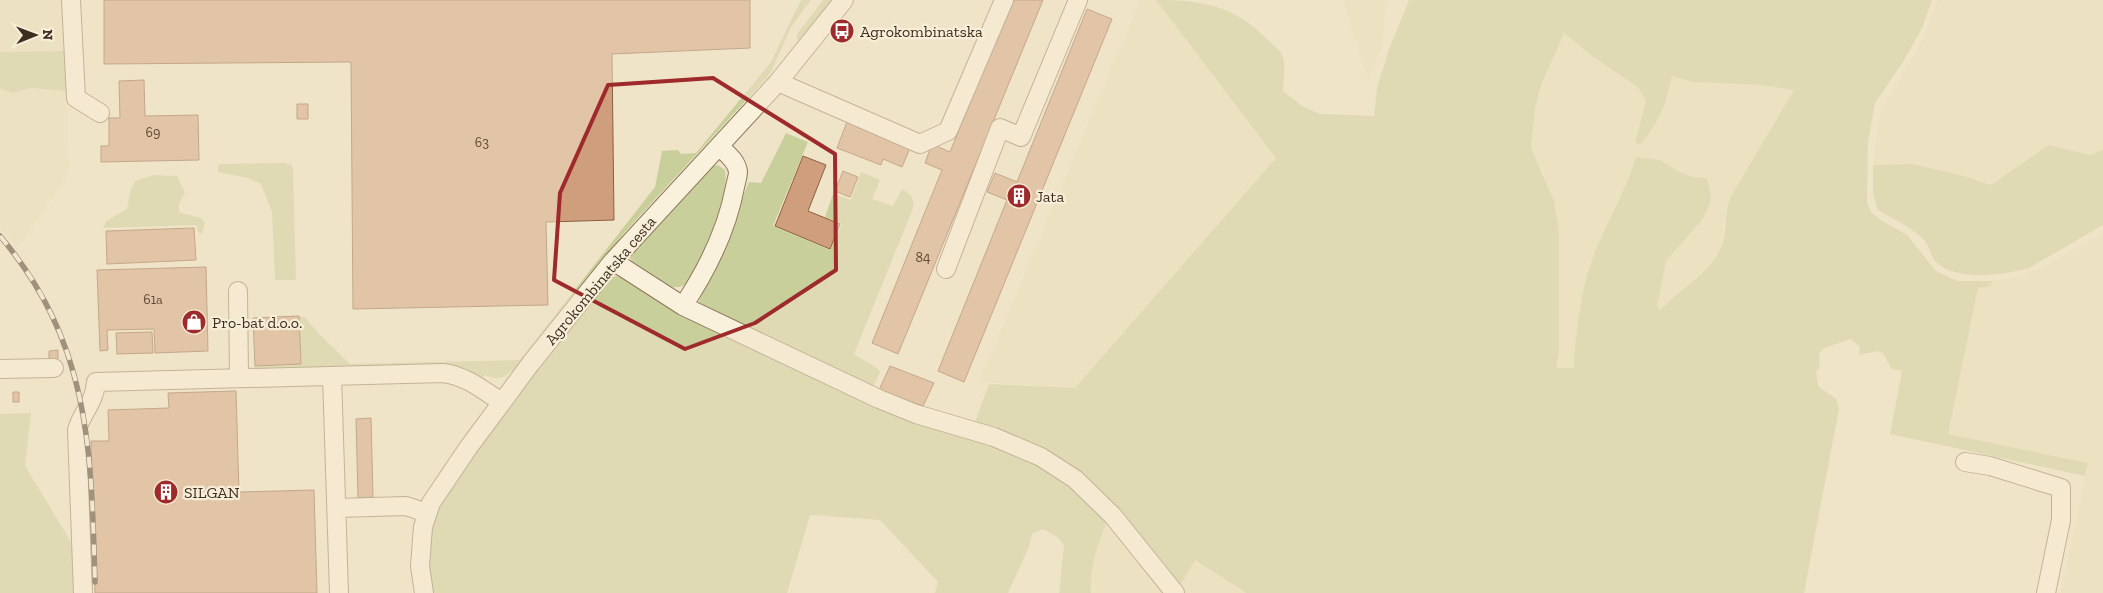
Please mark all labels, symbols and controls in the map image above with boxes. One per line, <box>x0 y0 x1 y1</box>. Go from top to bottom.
north arrow <box>10 10 60 60</box>
bus stop icon: Agrokombinatska <box>829 18 855 44</box>
place label: Agrokombinatska <box>860 22 983 41</box>
text: N <box>39 29 56 41</box>
house number: 69 <box>146 124 160 141</box>
house number: 63 <box>475 134 489 151</box>
building icon: Jata <box>1006 183 1032 209</box>
place label: Jata <box>1036 187 1065 206</box>
street label: Agrokombinatska cesta <box>541 212 660 348</box>
house number: 84 <box>915 249 931 266</box>
house number: 61a <box>143 291 163 308</box>
shop icon: Pro-bat d.o.o. <box>181 309 207 335</box>
place label: Pro-bat d.o.o. <box>212 313 302 332</box>
building icon: SILGAN <box>153 479 179 505</box>
place label: SILGAN <box>184 483 240 502</box>

